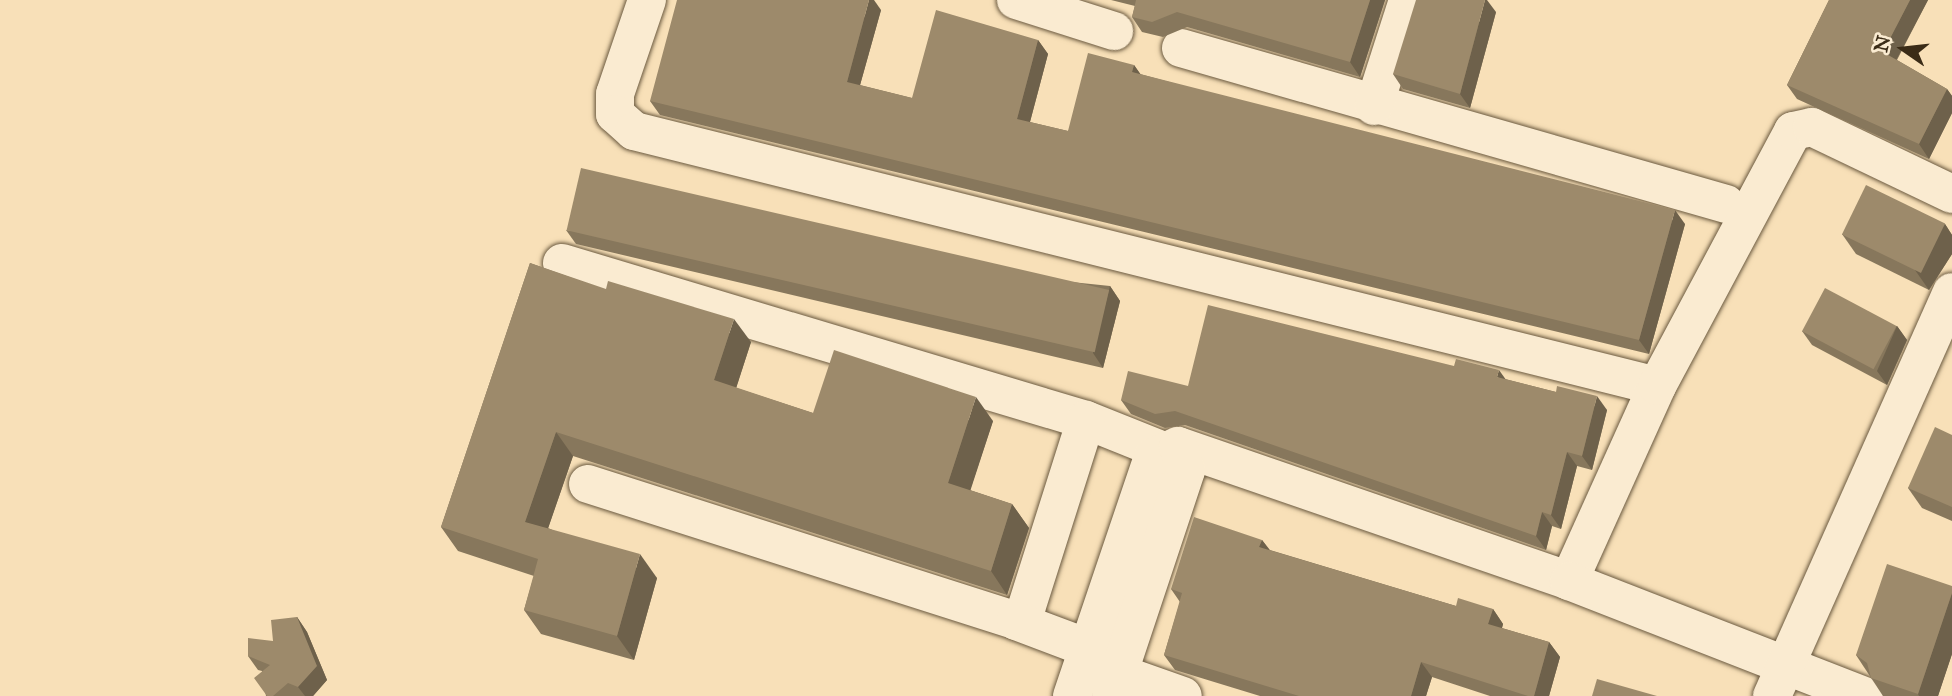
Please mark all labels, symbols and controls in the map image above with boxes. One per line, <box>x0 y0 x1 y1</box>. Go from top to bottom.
north arrow <box>1868 14 1938 84</box>
text: N <box>1869 33 1895 54</box>

